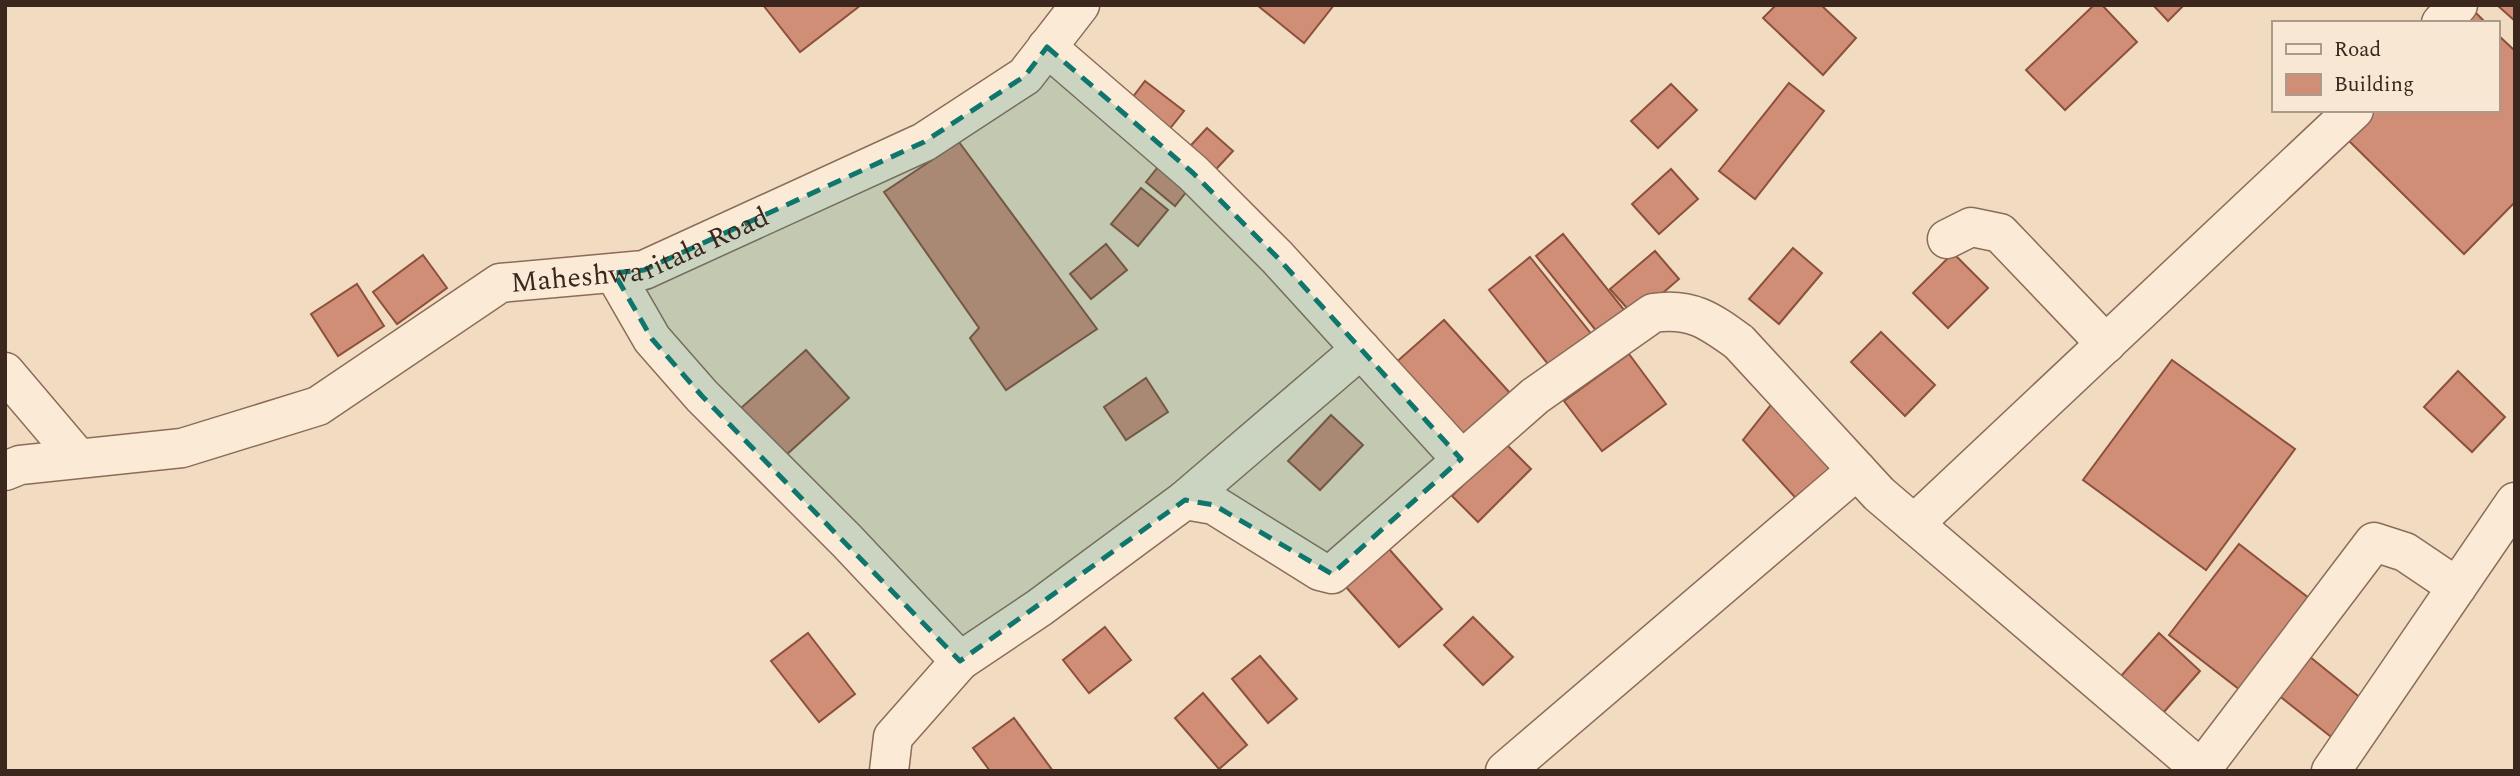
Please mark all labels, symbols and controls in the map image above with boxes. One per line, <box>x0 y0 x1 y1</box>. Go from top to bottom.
legend <box>2272 21 2499 112</box>
text: Road <box>2334 34 2381 66</box>
text: Building <box>2334 69 2414 101</box>
street label: Maheshwaritala Road <box>509 196 776 305</box>

